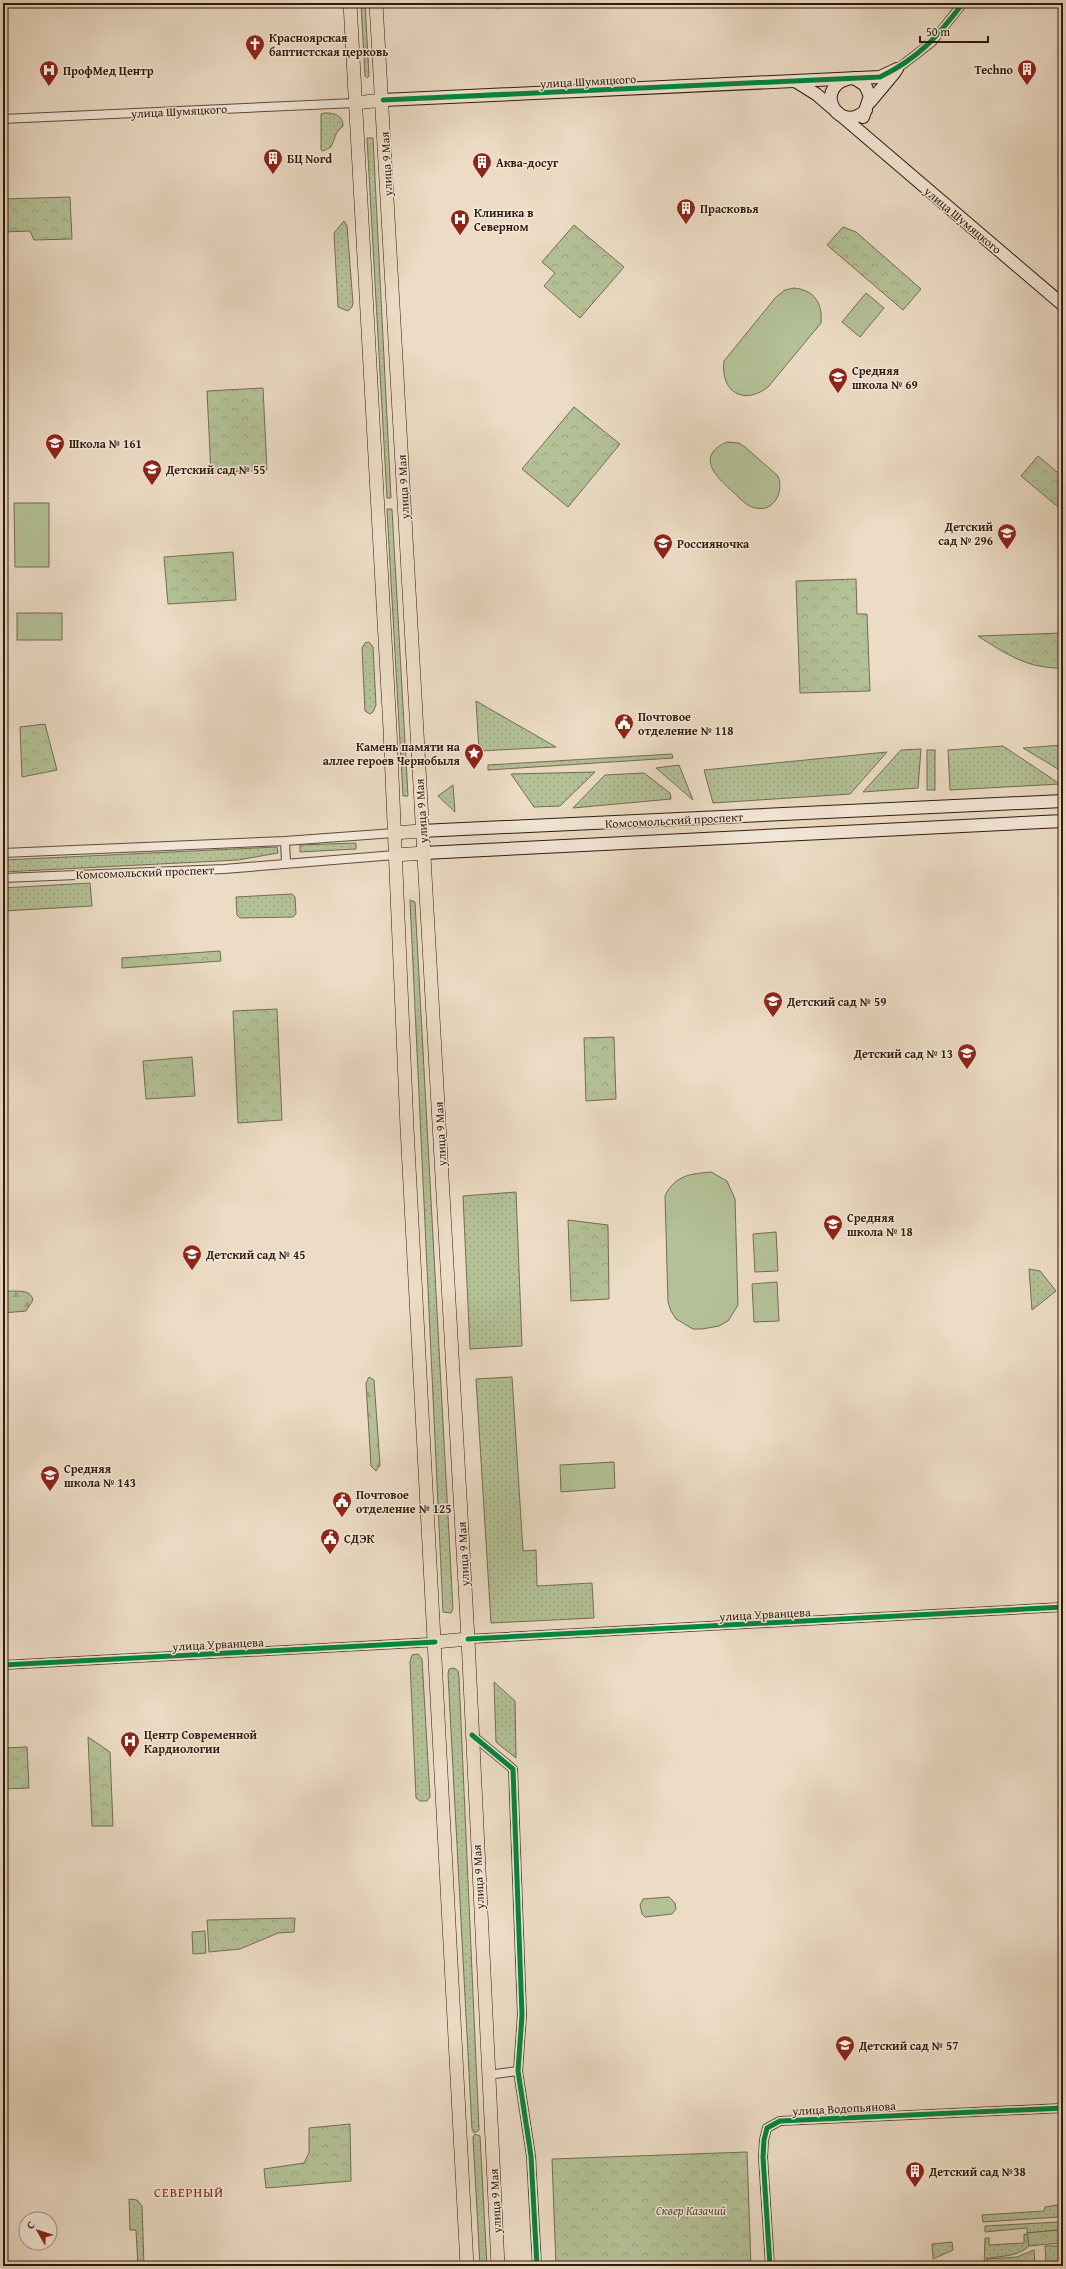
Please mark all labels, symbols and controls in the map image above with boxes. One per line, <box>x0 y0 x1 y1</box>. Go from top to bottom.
scale bar <box>920 18 988 44</box>
text: 50 m <box>926 23 950 40</box>
place label: Красноярская баптистская церковь <box>269 29 388 60</box>
church icon: Красноярская баптистская церковь <box>244 33 266 61</box>
building icon: Techno <box>1016 58 1038 86</box>
hospital icon: ПрофМед Центр <box>38 59 60 87</box>
place label: Techno <box>975 61 1014 78</box>
place label: ПрофМед Центр <box>63 62 154 79</box>
street label: улица Шумяцкого <box>538 70 637 92</box>
street label: улица Шумяцкого <box>129 100 228 122</box>
street label: улица 9 Мая <box>376 131 396 198</box>
building icon: БЦ Nord <box>262 147 284 175</box>
place label: БЦ Nord <box>287 150 332 167</box>
building icon: Аква-досуг <box>471 151 493 179</box>
place label: Аква-досуг <box>496 154 559 171</box>
street label: улица Шумяцкого <box>920 182 1005 257</box>
building icon: Прасковья <box>675 197 697 225</box>
place label: Прасковья <box>700 200 759 217</box>
place label: Клиника в Северном <box>474 204 533 235</box>
hospital icon: Клиника в Северном <box>449 208 471 236</box>
place label: Средняя школа № 69 <box>852 362 918 393</box>
school or university icon: Средняя школа № 69 <box>827 366 849 394</box>
school or university icon: Школа № 161 <box>44 432 66 460</box>
place label: Школа № 161 <box>69 435 142 452</box>
street label: улица 9 Мая <box>393 454 413 521</box>
school or university icon: Детский сад № 55 <box>141 458 163 486</box>
place label: Детский сад № 55 <box>165 461 265 478</box>
place label: Детский сад № 296 <box>938 518 993 549</box>
school or university icon: Детский сад № 296 <box>996 522 1018 550</box>
school or university icon: Россияночка <box>652 532 674 560</box>
place label: Россияночка <box>677 535 750 552</box>
place label: Почтовое отделение № 118 <box>638 708 733 739</box>
public building icon: Почтовое отделение № 118 <box>613 712 635 740</box>
place label: Камень памяти на аллее героев Чернобыля <box>323 738 461 769</box>
place icon: Камень памяти на аллее героев Чернобыля <box>463 742 485 770</box>
street label: улица 9 Мая <box>410 778 432 845</box>
street label: Комсомольский проспект <box>605 808 744 832</box>
street label: Комсомольский проспект <box>76 861 215 883</box>
school or university icon: Детский сад № 59 <box>762 990 784 1018</box>
place label: Детский сад № 59 <box>786 993 886 1010</box>
school or university icon: Детский сад № 13 <box>956 1042 978 1070</box>
place label: Детский сад № 13 <box>853 1045 953 1062</box>
street label: улица 9 Мая <box>430 1101 450 1168</box>
place label: Средняя школа № 18 <box>847 1209 913 1240</box>
school or university icon: Средняя школа № 18 <box>822 1213 844 1241</box>
school or university icon: Детский сад № 45 <box>181 1243 203 1271</box>
place label: Детский сад № 45 <box>205 1246 305 1263</box>
place label: Средняя школа № 143 <box>64 1460 136 1491</box>
school or university icon: Средняя школа № 143 <box>39 1464 61 1492</box>
place label: Почтовое отделение № 125 <box>356 1486 451 1517</box>
public building icon: Почтовое отделение № 125 <box>331 1490 353 1518</box>
street label: улица 9 Мая <box>453 1521 473 1588</box>
public building icon: СДЭК <box>319 1527 341 1555</box>
place label: СДЭК <box>344 1530 375 1547</box>
street label: улица Урванцева <box>718 1603 811 1625</box>
street label: улица Урванцева <box>171 1633 264 1655</box>
place label: Центр Современной Кардиологии <box>144 1726 258 1757</box>
hospital icon: Центр Современной Кардиологии <box>119 1730 141 1758</box>
street label: улица 9 Мая <box>468 1844 488 1911</box>
school or university icon: Детский сад № 57 <box>834 2034 856 2062</box>
place label: Детский сад № 57 <box>858 2037 958 2054</box>
street label: улица Водопьянова <box>791 2097 897 2119</box>
building icon: Детский сад №38 <box>904 2160 926 2188</box>
place label: Детский сад №38 <box>928 2163 1026 2180</box>
street label: улица 9 Мая <box>485 2168 505 2235</box>
district label: СЕВЕРНЫЙ <box>154 2183 224 2202</box>
park label: Сквер Казачий <box>656 2202 726 2219</box>
north arrow <box>18 2211 58 2251</box>
text: С <box>22 2217 38 2232</box>

